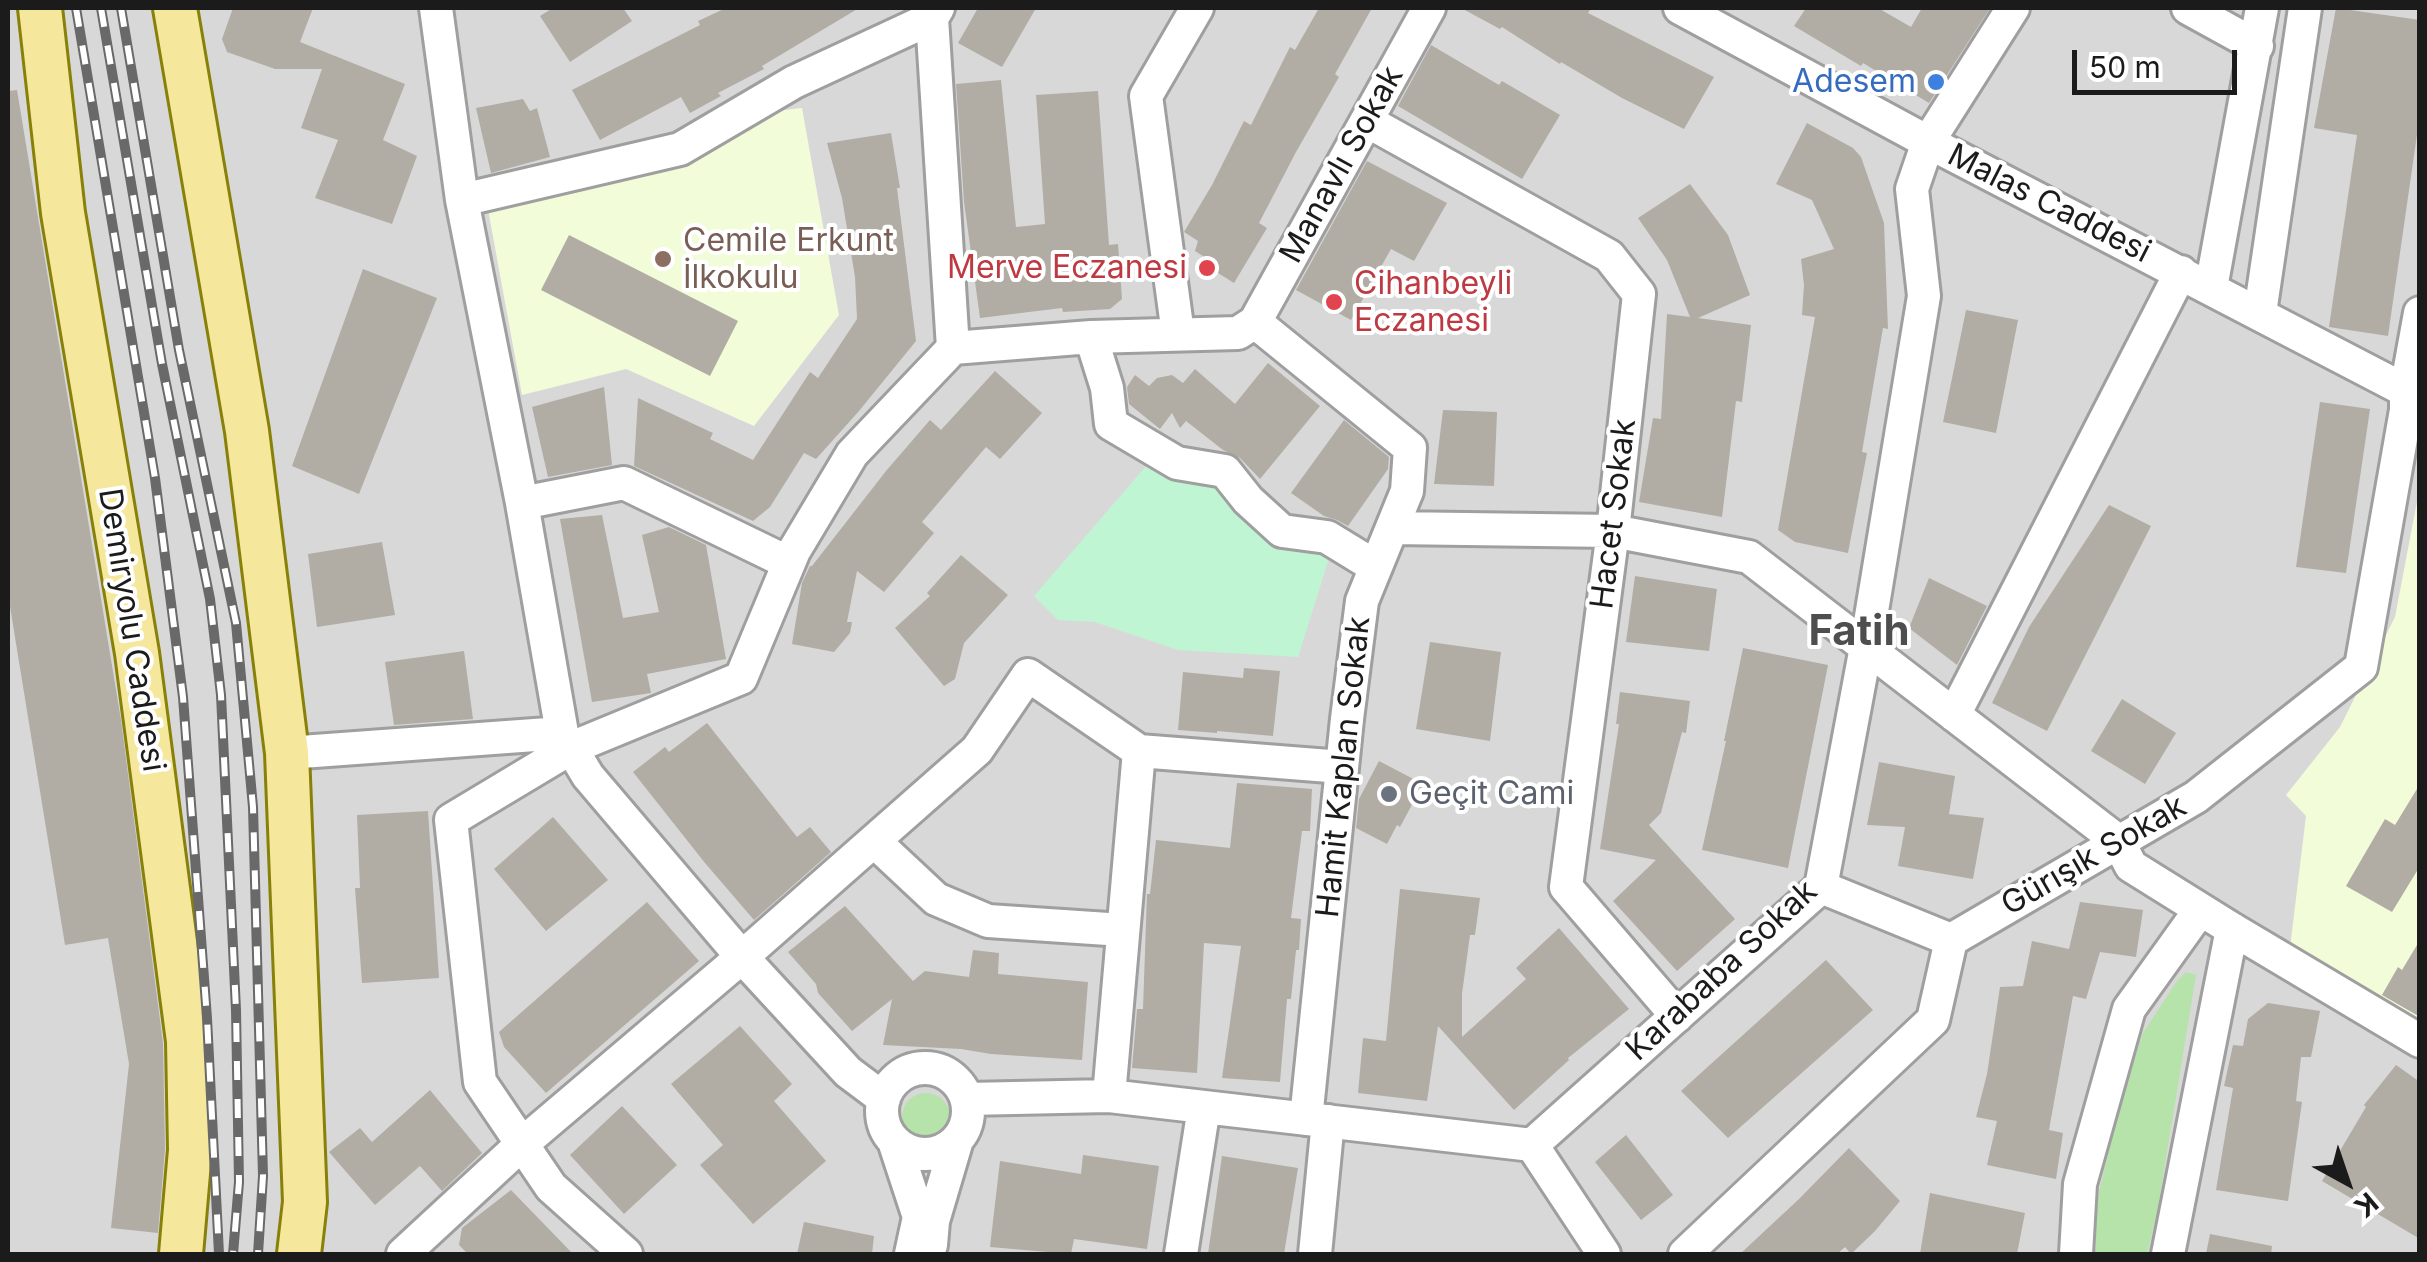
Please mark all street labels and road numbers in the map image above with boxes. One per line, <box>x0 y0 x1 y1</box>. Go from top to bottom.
street label: Manavlı Sokak <box>1272 60 1412 270</box>
street label: Malas Caddesi <box>1941 136 2157 272</box>
street label: Hacet Sokak <box>1583 417 1645 611</box>
street label: Demiryolu Caddesi <box>90 486 172 774</box>
street label: Hamit Kaplan Sokak <box>1309 615 1379 919</box>
street label: Gürışık Sokak <box>1995 788 2193 924</box>
street label: Karababa Sokak <box>1619 873 1825 1069</box>

